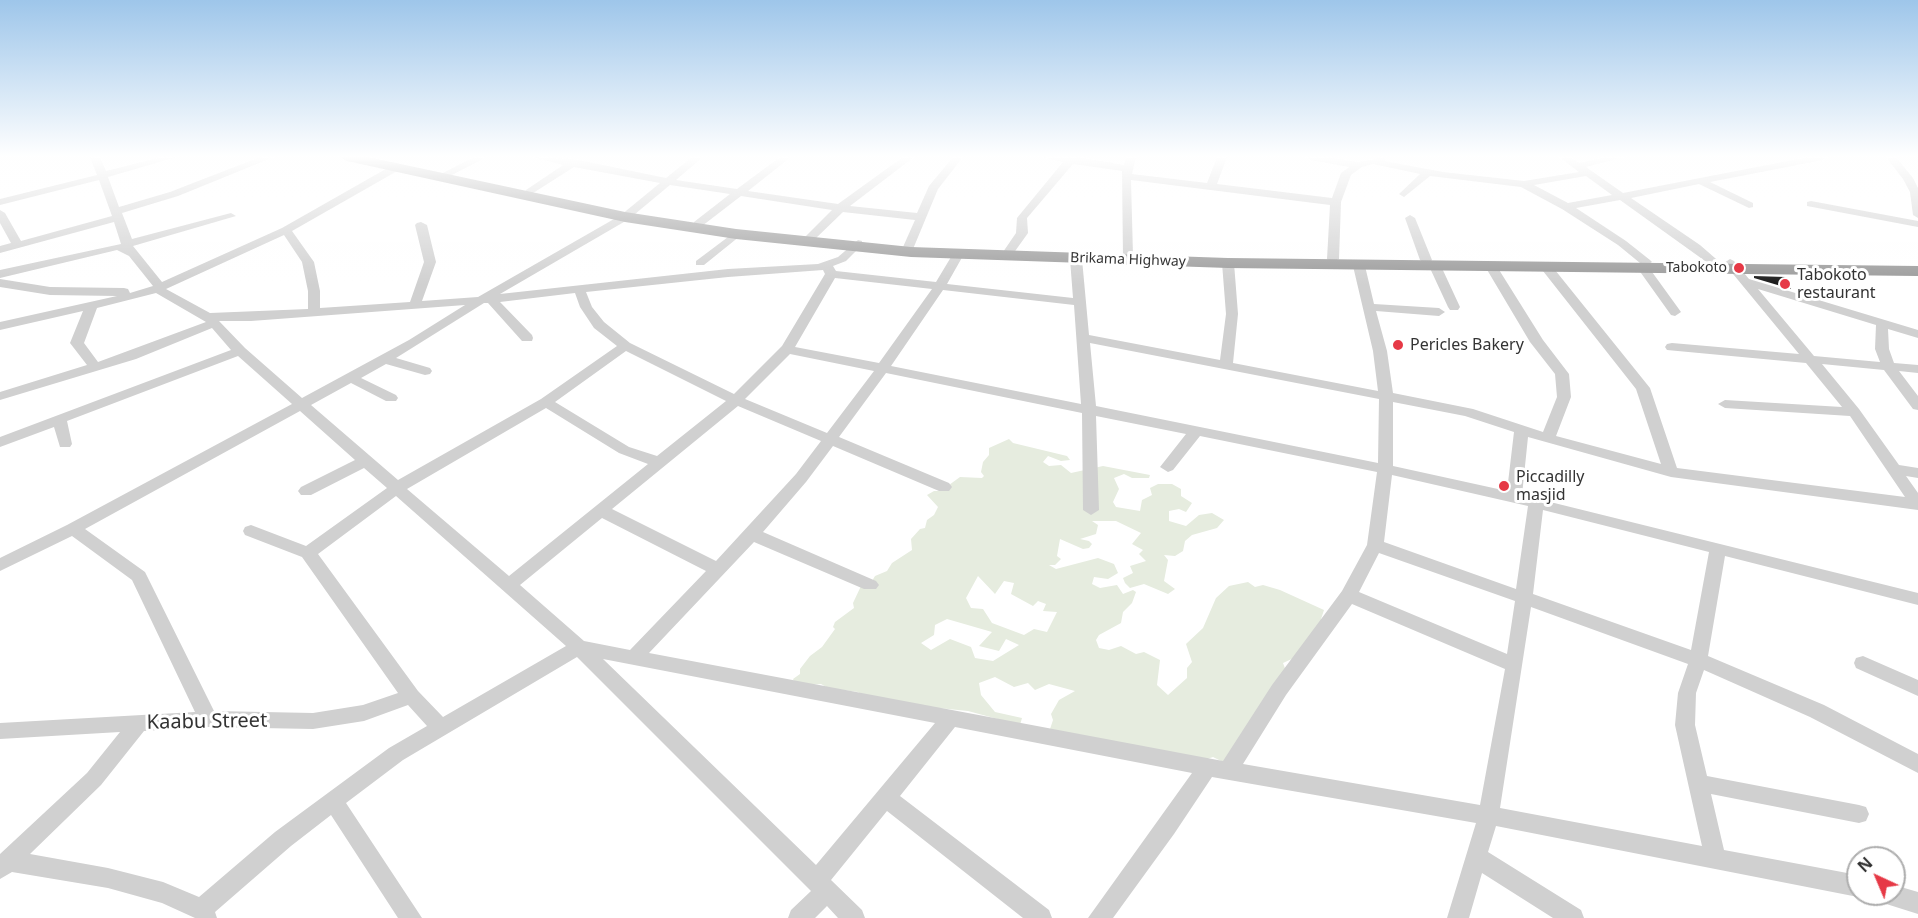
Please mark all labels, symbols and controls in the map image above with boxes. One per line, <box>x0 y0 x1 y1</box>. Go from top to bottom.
street label: Brikama Highway <box>1070 250 1186 270</box>
place label: Tabokoto <box>1666 260 1727 276</box>
marker: Tabokoto <box>1732 261 1746 275</box>
place label: Tabokoto restaurant <box>1797 265 1876 303</box>
marker: Tabokoto restaurant <box>1778 277 1792 291</box>
place label: Pericles Bakery <box>1410 335 1524 355</box>
marker: Pericles Bakery <box>1391 338 1405 352</box>
place label: Piccadilly masjid <box>1516 467 1585 505</box>
marker: Piccadilly masjid <box>1497 479 1511 493</box>
street label: Kaabu Street <box>147 709 267 735</box>
north arrow <box>1846 846 1906 906</box>
text: N <box>1853 852 1877 877</box>

